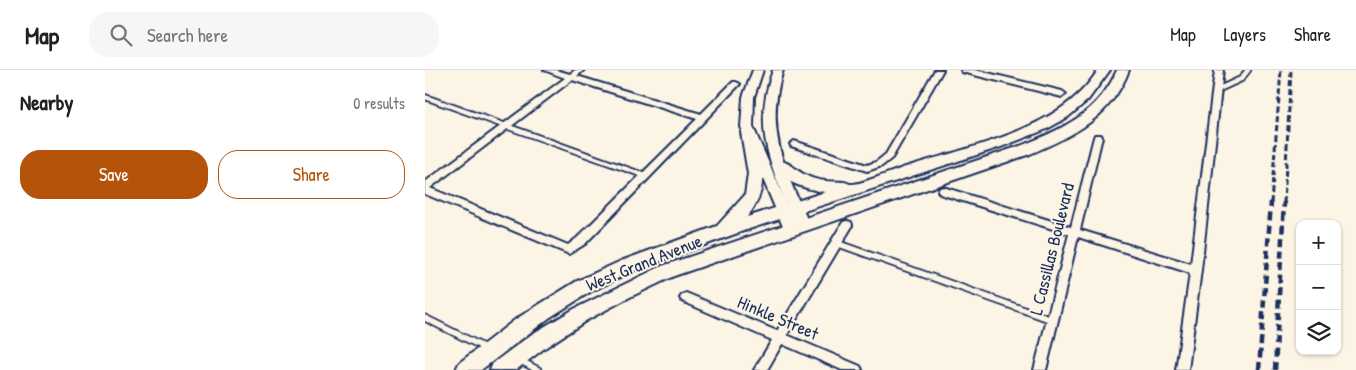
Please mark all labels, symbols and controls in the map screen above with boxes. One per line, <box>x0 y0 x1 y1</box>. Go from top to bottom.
search box <box>89 12 439 57</box>
text: Map <box>25 19 59 51</box>
icon: search <box>107 21 135 49</box>
text: Search here <box>147 22 228 48</box>
text: Map <box>1170 22 1196 47</box>
text: Layers <box>1224 22 1266 47</box>
text: Share <box>1294 22 1331 47</box>
text: Nearby <box>20 88 73 117</box>
text: 0 results <box>353 92 405 114</box>
button: Save <box>20 150 208 199</box>
button: Share <box>218 150 405 199</box>
street label: L Cassillas Boulevard <box>1023 180 1080 318</box>
map controls <box>1296 220 1341 355</box>
button: + <box>1296 220 1341 265</box>
street label: West Grand Avenue <box>582 228 706 297</box>
button: − <box>1296 265 1341 310</box>
street label: Hinkle Street <box>734 289 823 346</box>
button: layers <box>1296 310 1341 355</box>

